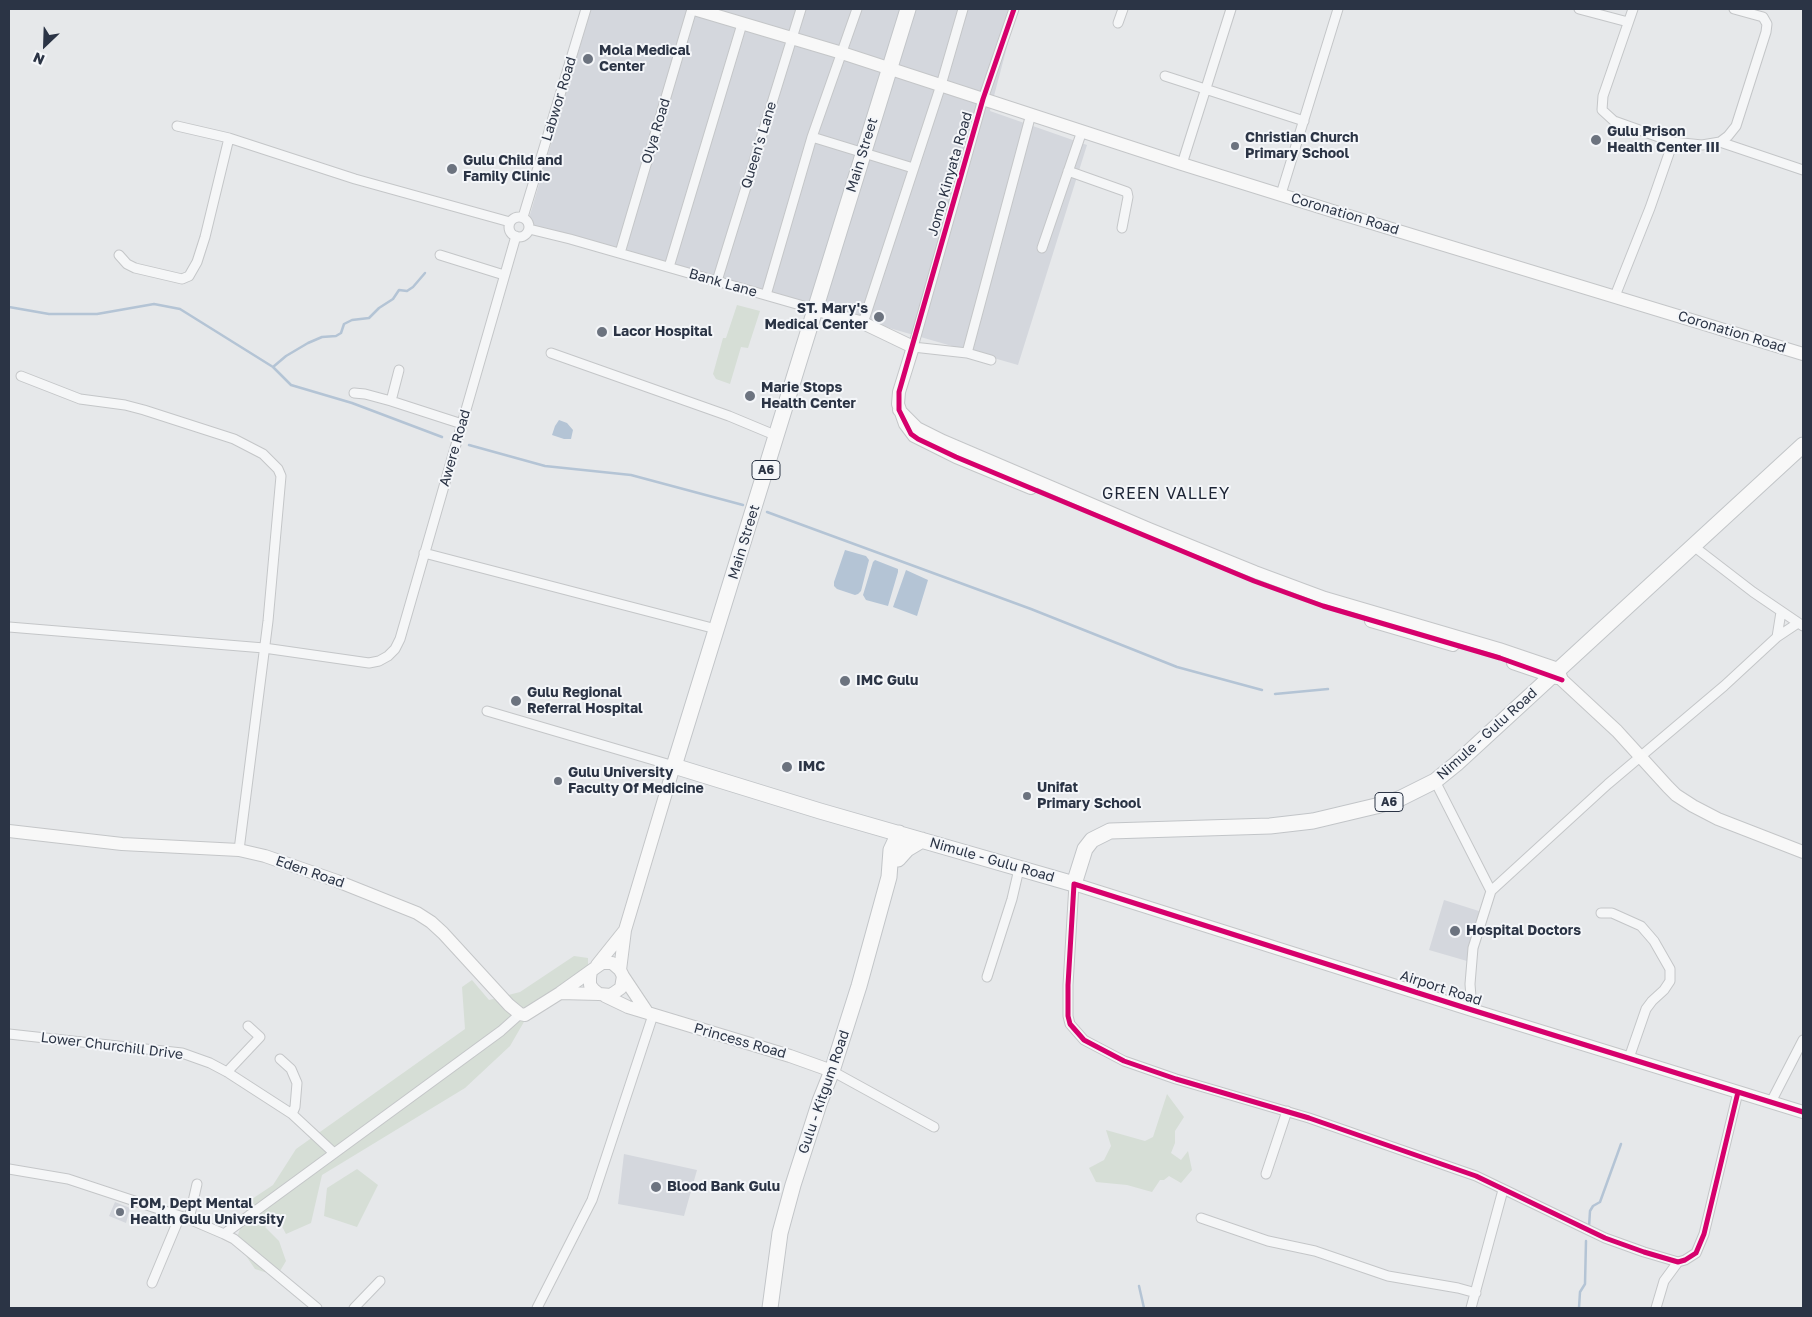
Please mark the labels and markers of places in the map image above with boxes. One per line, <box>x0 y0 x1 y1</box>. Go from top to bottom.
place label: Mola Medical Center <box>599 43 690 75</box>
marker: Mola Medical Center <box>581 52 595 66</box>
place label: Gulu Prison Health Center III <box>1607 124 1720 156</box>
place label: Christian Church Primary School <box>1245 130 1359 162</box>
marker: Gulu Prison Health Center III <box>1589 133 1603 147</box>
marker: Christian Church Primary School <box>1229 140 1241 152</box>
place label: Gulu Child and Family Clinic <box>463 153 562 186</box>
marker: Gulu Child and Family Clinic <box>445 162 459 176</box>
place label: ST. Mary's Medical Center <box>764 301 868 334</box>
marker: ST. Mary's Medical Center <box>872 310 886 324</box>
place label: Lacor Hospital <box>613 324 712 340</box>
marker: Lacor Hospital <box>595 325 609 339</box>
place label: Marie Stops Health Center <box>761 380 856 412</box>
marker: Marie Stops Health Center <box>743 389 757 403</box>
place label: IMC Gulu <box>856 673 918 689</box>
marker: IMC Gulu <box>838 674 852 688</box>
place label: Gulu Regional Referral Hospital <box>527 685 643 718</box>
marker: Gulu Regional Referral Hospital <box>509 694 523 708</box>
place label: IMC <box>798 759 825 775</box>
marker: IMC <box>780 760 794 774</box>
place label: Gulu University Faculty Of Medicine <box>568 765 704 798</box>
marker: Gulu University Faculty Of Medicine <box>552 775 564 787</box>
place label: Unifat Primary School <box>1037 780 1141 812</box>
marker: Unifat Primary School <box>1021 790 1033 802</box>
place label: Hospital Doctors <box>1466 923 1581 939</box>
marker: Hospital Doctors <box>1448 924 1462 938</box>
place label: Blood Bank Gulu <box>667 1179 780 1195</box>
marker: Blood Bank Gulu <box>649 1180 663 1194</box>
place label: FOM, Dept Mental Health Gulu University <box>130 1196 284 1228</box>
marker: FOM, Dept Mental Health Gulu University <box>114 1206 126 1218</box>

